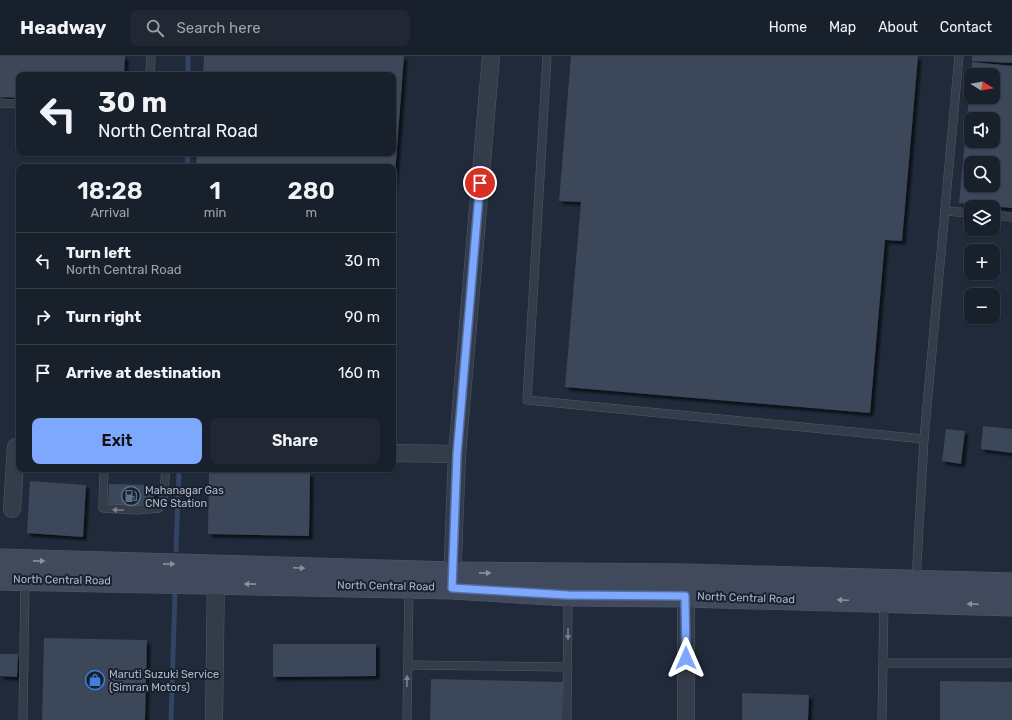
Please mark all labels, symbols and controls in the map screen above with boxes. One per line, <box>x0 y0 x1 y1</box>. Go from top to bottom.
search box <box>130 10 410 46</box>
text: Headway <box>20 16 106 39</box>
icon: search <box>144 17 166 39</box>
text: Search here <box>176 19 261 37</box>
text: Home <box>769 19 807 36</box>
text: Map <box>829 19 856 36</box>
text: About <box>878 19 918 36</box>
text: Contact <box>940 19 992 36</box>
north arrow <box>964 68 1000 104</box>
map controls <box>964 68 1000 324</box>
text: 30 m <box>98 86 167 119</box>
icon: left <box>32 88 84 140</box>
button: sound <box>964 112 1000 148</box>
text: North Central Road <box>98 120 258 142</box>
button: search <box>964 156 1000 192</box>
pin <box>463 166 497 200</box>
icon: arrive <box>469 172 491 194</box>
text: 18:28 <box>77 177 143 205</box>
text: 1 <box>209 177 221 205</box>
text: 280 <box>288 177 335 205</box>
button: layers <box>964 200 1000 236</box>
text: Arrival <box>90 205 129 220</box>
text: min <box>204 205 226 220</box>
text: m <box>305 205 317 220</box>
text: Turn left <box>66 244 131 262</box>
button: + <box>964 244 1000 280</box>
icon: left <box>32 250 54 272</box>
text: 30 m <box>344 252 380 270</box>
text: North Central Road <box>66 262 182 277</box>
button: − <box>964 288 1000 324</box>
icon: right <box>32 306 54 328</box>
text: Turn right <box>66 308 141 326</box>
text: 90 m <box>345 308 380 326</box>
icon: arrive <box>32 362 54 384</box>
text: Arrive at destination <box>66 364 221 382</box>
text: 160 m <box>338 364 380 382</box>
button: Exit <box>32 418 202 464</box>
button: Share <box>210 418 380 464</box>
place label: Mahanagar Gas CNG Station <box>145 484 224 510</box>
fuel station icon: Mahanagar Gas CNG Station <box>120 485 142 507</box>
one-way arrow <box>111 507 124 513</box>
one-way arrow <box>33 558 46 564</box>
one-way arrow <box>163 561 176 567</box>
one-way arrow <box>293 565 306 571</box>
one-way arrow <box>479 570 492 576</box>
street label: North Central Road <box>13 573 111 587</box>
street label: North Central Road <box>337 579 435 593</box>
one-way arrow <box>244 580 256 587</box>
street label: North Central Road <box>697 590 795 606</box>
one-way arrow <box>837 597 849 604</box>
one-way arrow <box>966 601 979 607</box>
one-way arrow <box>565 628 571 641</box>
position arrow <box>665 637 707 679</box>
place label: Maruti Suzuki Service (Simran Motors) <box>109 668 219 694</box>
shop icon: Maruti Suzuki Service (Simran Motors) <box>84 669 106 691</box>
one-way arrow <box>404 674 410 687</box>

